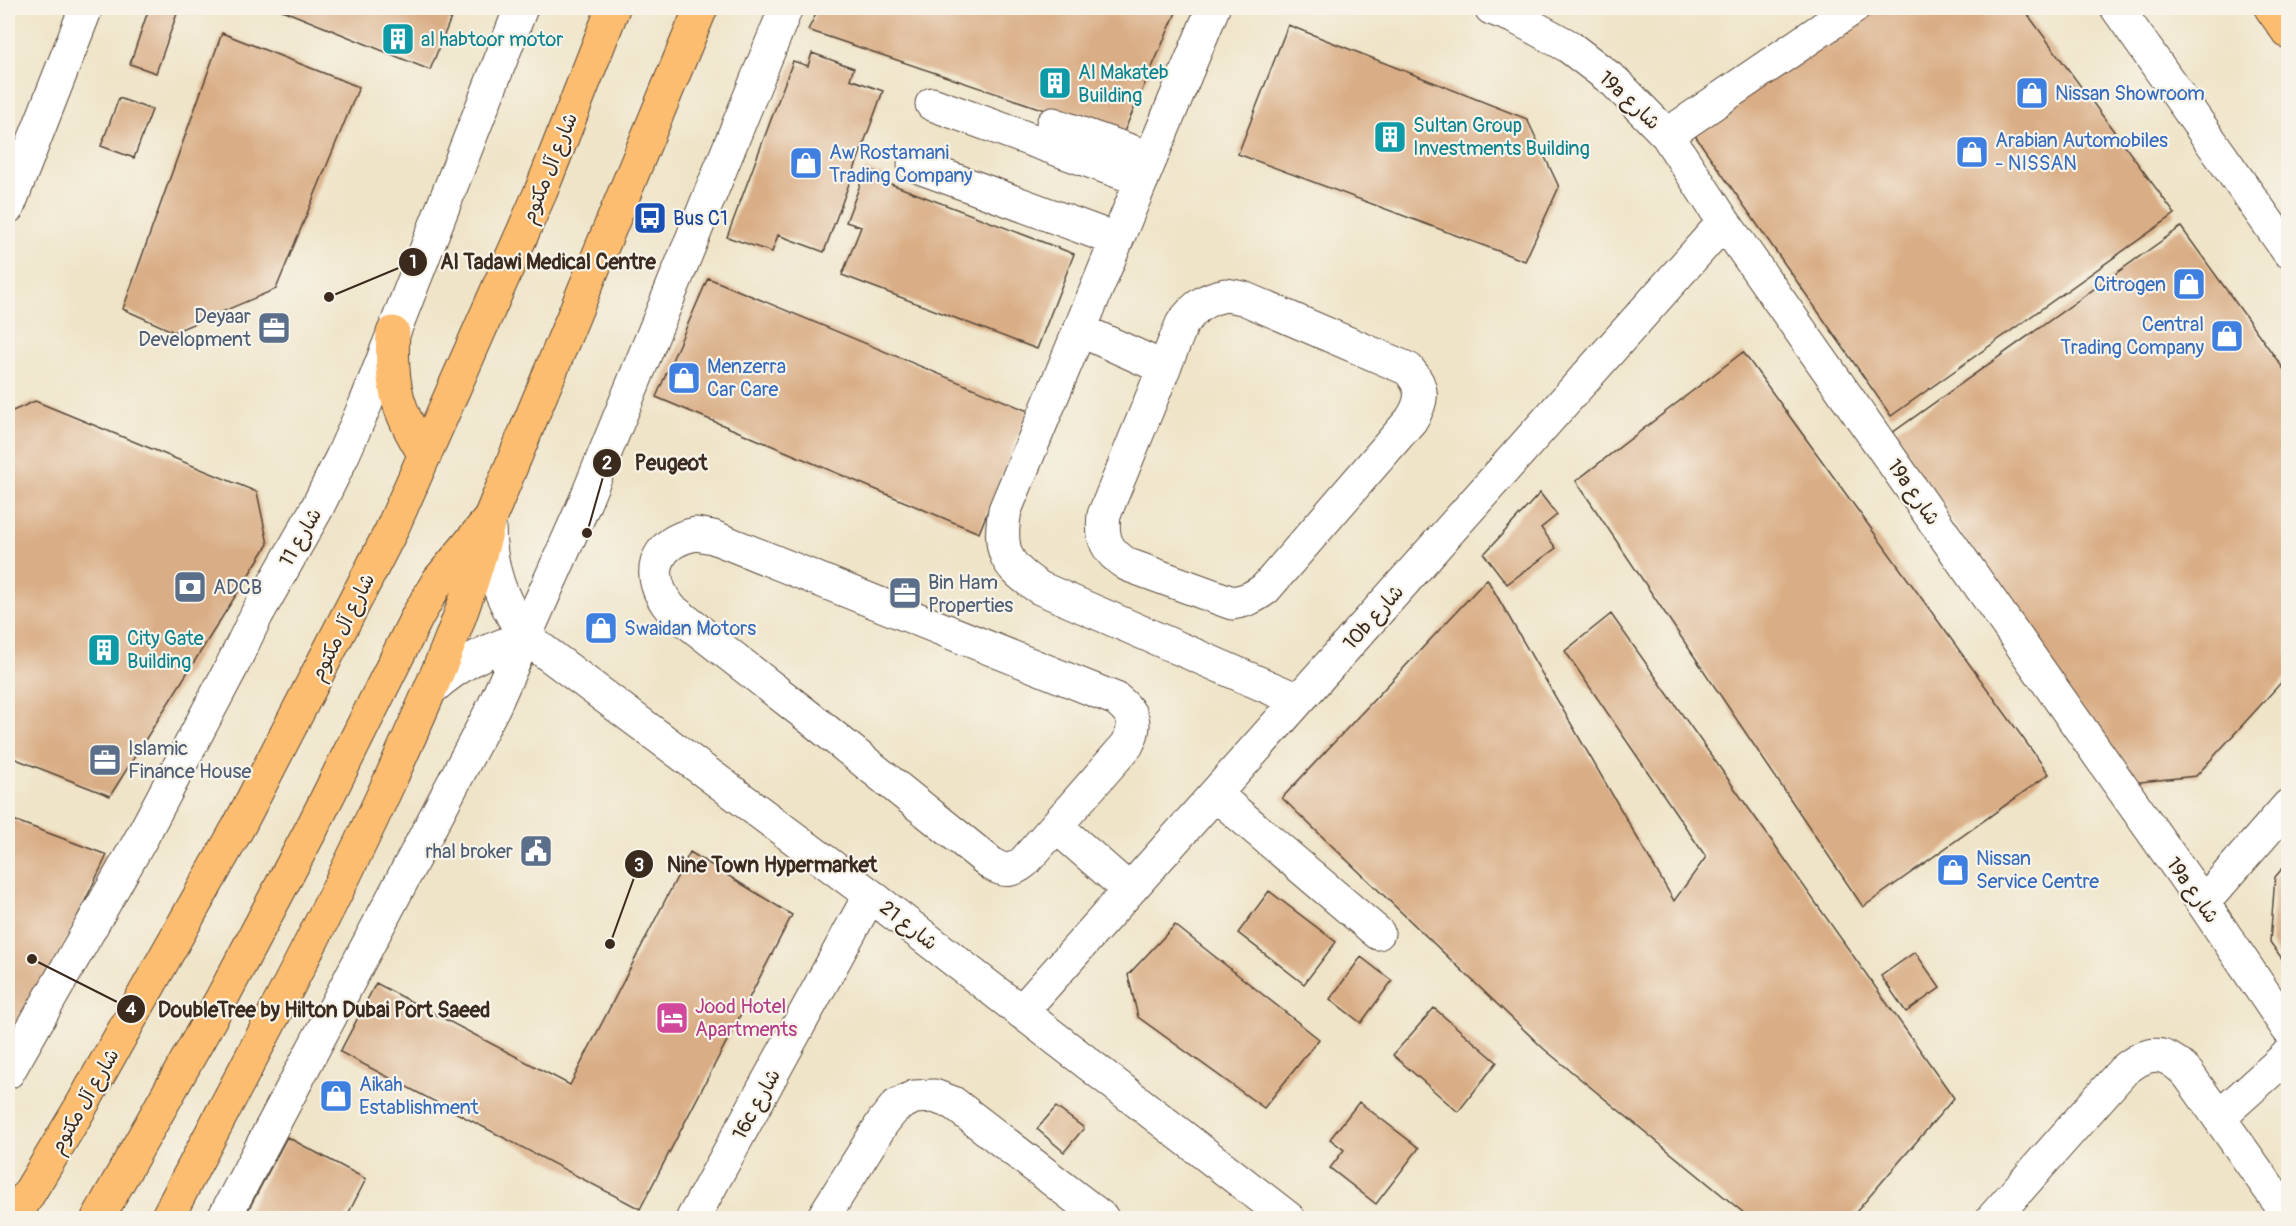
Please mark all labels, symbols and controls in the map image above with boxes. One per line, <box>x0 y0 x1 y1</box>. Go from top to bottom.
building icon: al habtoor motor <box>380 21 416 57</box>
place label: al habtoor motor <box>421 27 563 52</box>
place label: Al Makateb Building <box>1078 60 1169 108</box>
building icon: Al Makateb Building <box>1037 65 1073 101</box>
street label: 19a شارع <box>1593 66 1666 136</box>
shop icon: Nissan Showroom <box>2014 75 2050 111</box>
place label: Nissan Showroom <box>2055 81 2205 106</box>
street label: شارع آل مكتوم <box>516 109 586 229</box>
place label: Sultan Group Investments Building <box>1413 113 1590 161</box>
building icon: Sultan Group Investments Building <box>1372 119 1408 155</box>
place label: Arabian Automobiles - NISSAN <box>1995 128 2168 176</box>
shop icon: Arabian Automobiles - NISSAN <box>1954 134 1990 170</box>
place label: Aw Rostamani Trading Company <box>829 140 973 188</box>
shop icon: Aw Rostamani Trading Company <box>788 145 824 181</box>
bus stop icon: Bus C1 <box>632 200 668 236</box>
place label: Bus C1 <box>673 206 728 231</box>
callout: Al Tadawi Medical Centre <box>398 242 668 281</box>
text: Al Tadawi Medical Centre <box>440 249 657 276</box>
text: 1 <box>409 251 417 274</box>
shop icon: Citrogen <box>2171 266 2207 302</box>
place label: Citrogen <box>2094 272 2166 297</box>
place label: Deyaar Development <box>138 304 252 352</box>
office icon: Deyaar Development <box>256 310 292 346</box>
place label: Central Trading Company <box>2060 312 2204 360</box>
shop icon: Central Trading Company <box>2209 318 2245 354</box>
place label: Menzerra Car Care <box>707 354 786 402</box>
shop icon: Menzerra Car Care <box>666 360 702 396</box>
callout: Peugeot <box>592 443 719 482</box>
text: Peugeot <box>634 450 708 477</box>
text: 2 <box>602 452 612 475</box>
street label: 19a شارع <box>1881 454 1945 531</box>
street label: شارع 11 <box>274 504 328 571</box>
bank icon: ADCB <box>172 569 208 605</box>
street label: شارع آل مكتوم <box>305 569 383 687</box>
place label: Bin Ham Properties <box>928 570 1013 618</box>
place label: ADCB <box>213 575 262 600</box>
office icon: Bin Ham Properties <box>887 575 923 611</box>
street label: 10b شارع <box>1338 580 1410 656</box>
shop icon: Swaidan Motors <box>583 610 619 646</box>
place label: Swaidan Motors <box>624 616 756 641</box>
place label: City Gate Building <box>127 626 204 674</box>
building icon: City Gate Building <box>86 632 122 668</box>
place label: Islamic Finance House <box>128 736 251 784</box>
office icon: Islamic Finance House <box>87 742 123 778</box>
public building icon: rhal broker <box>518 833 554 869</box>
place label: rhal broker <box>425 839 513 864</box>
callout: Nine Town Hypermarket <box>624 845 889 884</box>
place label: Nissan Service Centre <box>1976 846 2099 894</box>
text: Nine Town Hypermarket <box>667 852 878 879</box>
shop icon: Nissan Service Centre <box>1935 852 1971 888</box>
street label: 19a شارع <box>2160 852 2224 929</box>
text: 3 <box>634 854 644 877</box>
street label: شارع 21 <box>874 895 943 957</box>
callout: DoubleTree by Hilton Dubai Port Saeed <box>116 990 502 1029</box>
place label: Jood Hotel Apartments <box>695 994 797 1042</box>
text: DoubleTree by Hilton Dubai Port Saeed <box>158 997 490 1024</box>
text: 4 <box>126 998 137 1021</box>
hotel icon: Jood Hotel Apartments <box>654 1000 690 1036</box>
street label: شارع آل مكتوم <box>44 1044 127 1160</box>
street label: 16c شارع <box>727 1064 787 1145</box>
place label: Aikah Establishment <box>359 1072 479 1120</box>
shop icon: Aikah Establishment <box>318 1078 354 1114</box>

